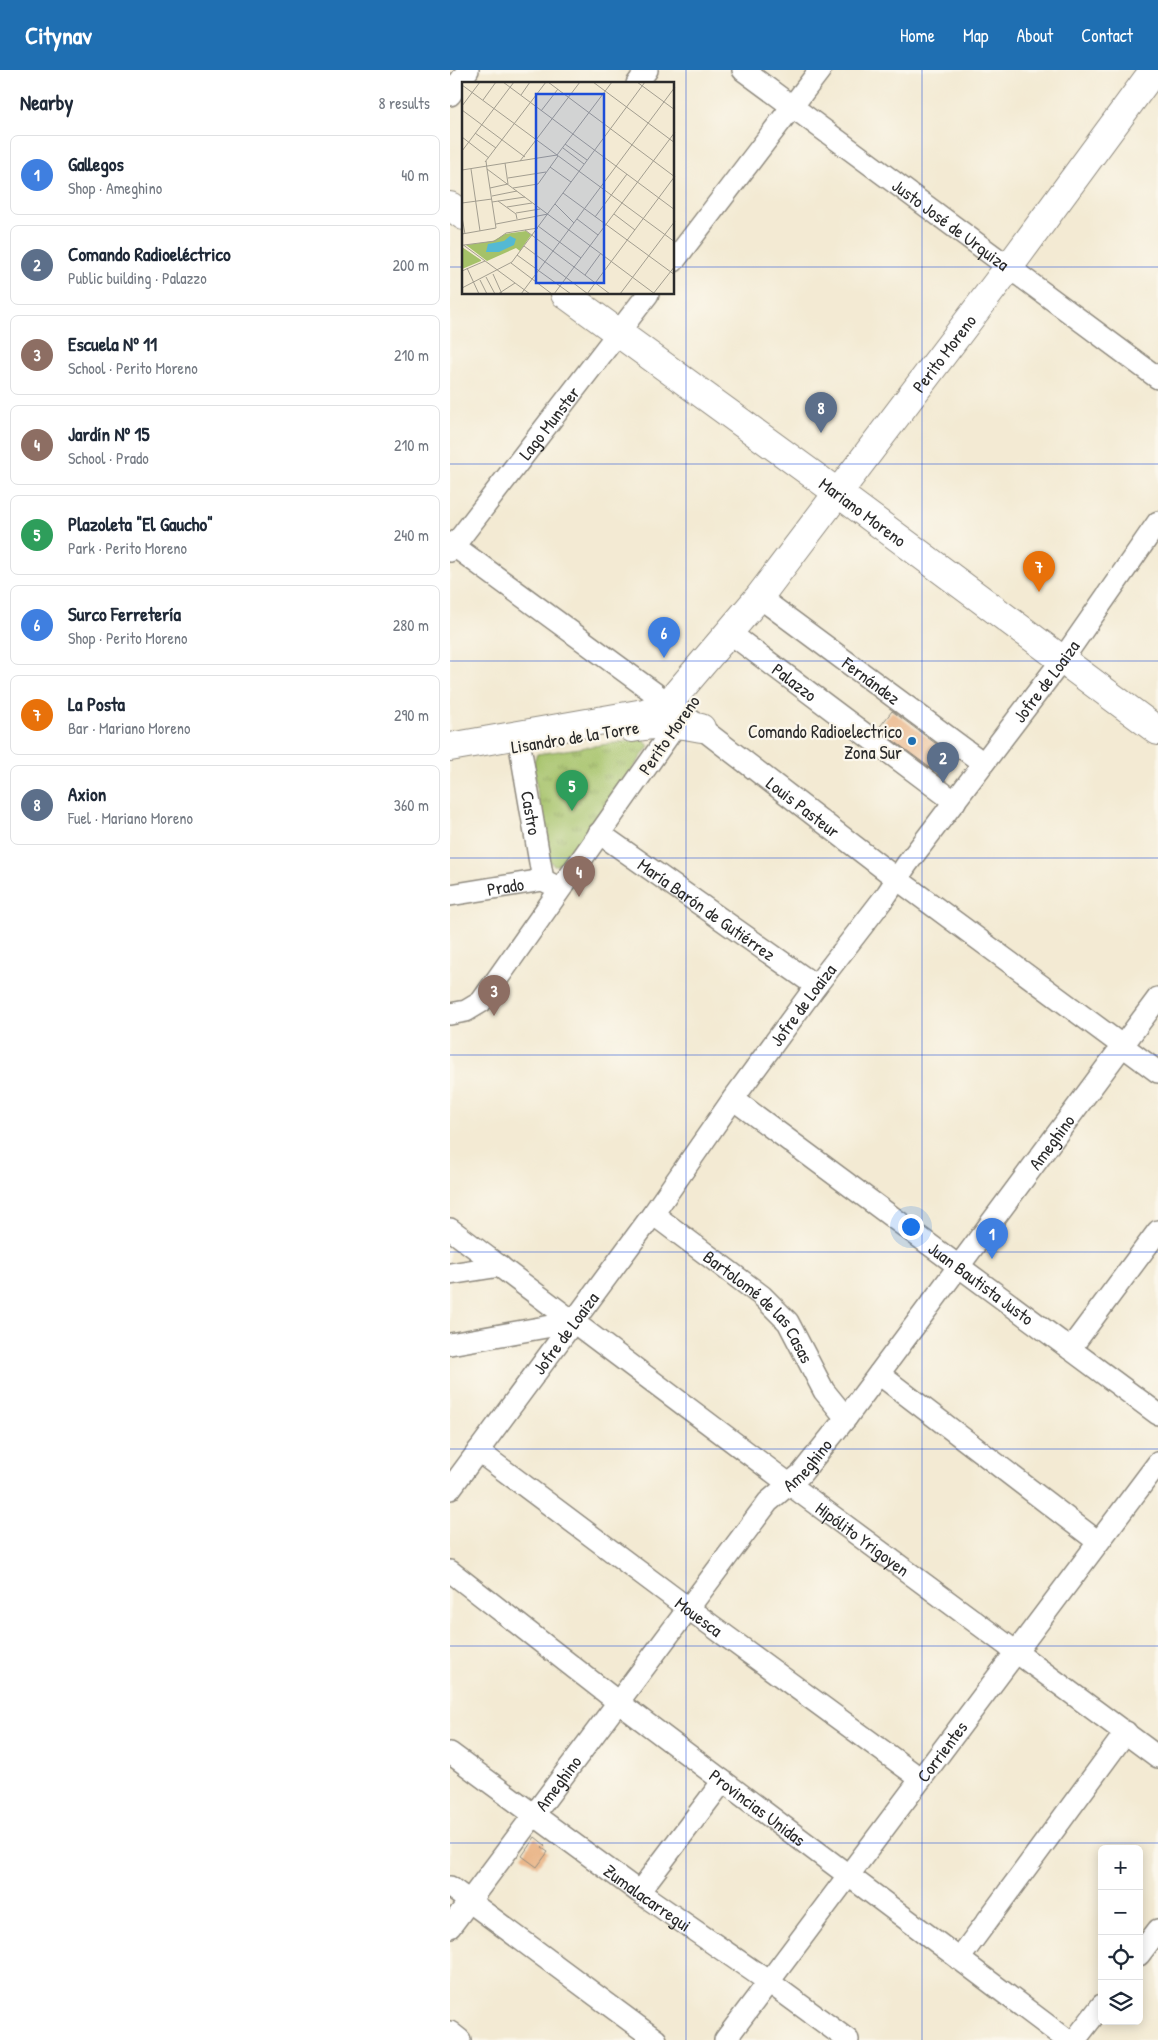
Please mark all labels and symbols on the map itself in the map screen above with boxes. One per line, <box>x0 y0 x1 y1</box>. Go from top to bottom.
inset map <box>462 82 675 295</box>
street label: Justo José de Urquiza <box>887 173 1015 276</box>
street label: Perito Moreno <box>906 309 981 397</box>
street label: Lago Munster <box>513 381 585 465</box>
pin: 8 <box>805 392 837 433</box>
street label: Mariano Moreno <box>814 471 912 552</box>
pin: 7 <box>1023 551 1055 592</box>
pin: 6 <box>648 617 680 658</box>
street label: Jofre de Loaiza <box>1007 635 1085 727</box>
street label: Fernández <box>837 650 906 710</box>
street label: Palazzo <box>767 657 822 707</box>
street label: Perito Moreno <box>632 690 706 780</box>
street label: Lisandro de la Torre <box>509 715 641 759</box>
place label: Comando Radioelectrico Zona Sur <box>748 719 902 765</box>
marker: Comando Radioelectrico Zona Sur <box>906 735 918 747</box>
pin: 2 <box>927 742 959 783</box>
pin: 5 <box>556 770 588 811</box>
street label: Louis Pasteur <box>761 770 845 843</box>
street label: Castro <box>515 789 548 837</box>
street label: María Barón de Gutiérrez <box>633 852 781 966</box>
pin: 4 <box>563 856 595 897</box>
street label: Prado <box>485 871 526 901</box>
street label: Jofre de Loaiza <box>764 958 841 1051</box>
pin: 3 <box>478 975 510 1016</box>
street label: Ameghino <box>1022 1109 1080 1175</box>
your location <box>898 1214 924 1240</box>
pin: 1 <box>976 1218 1008 1259</box>
street label: Juan Bautista Justo <box>923 1236 1039 1330</box>
street label: Bartolomé de las Casas <box>698 1244 820 1367</box>
street label: Jofre de Loaiza <box>526 1287 604 1379</box>
street label: Ameghino <box>777 1433 837 1497</box>
street label: Hipólito Yrigoyen <box>811 1496 915 1582</box>
street label: Mouesca <box>670 1590 728 1642</box>
street label: Corrientes <box>910 1715 973 1787</box>
street label: Ameghino <box>529 1750 587 1816</box>
street label: Provincias Unidas <box>705 1763 811 1852</box>
street label: Zumalacarregui <box>599 1858 697 1937</box>

